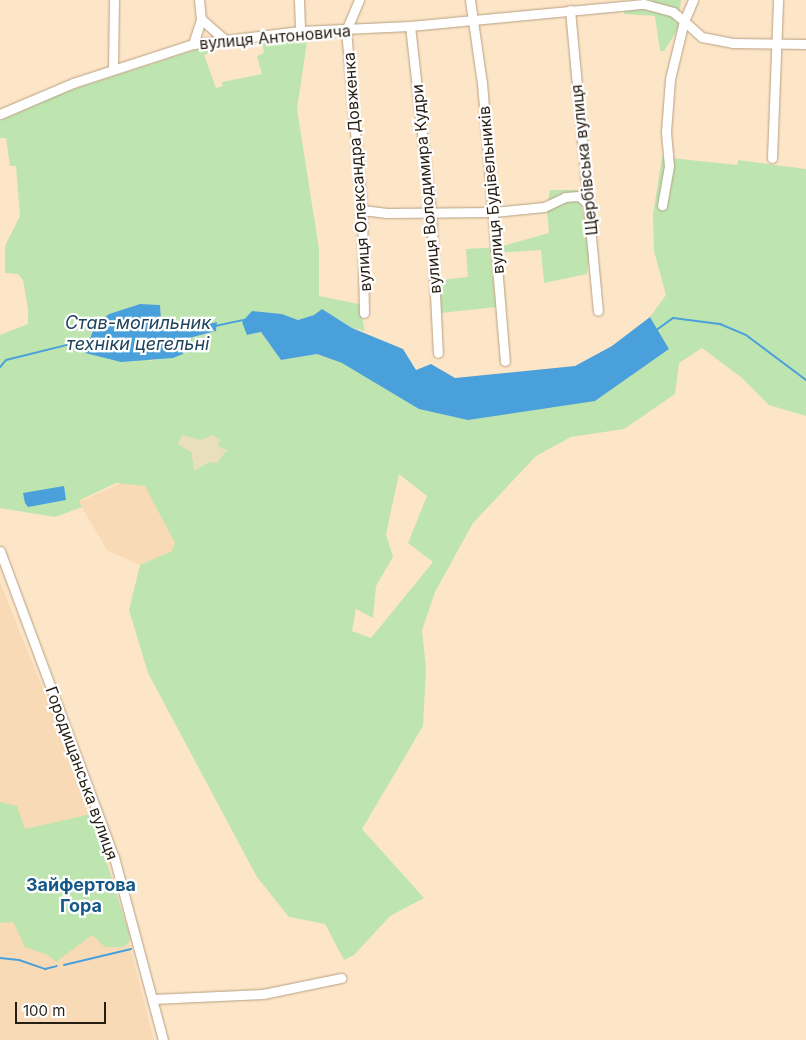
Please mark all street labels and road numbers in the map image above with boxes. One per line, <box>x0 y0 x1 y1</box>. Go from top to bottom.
street label: вулиця Антоновича <box>198 21 352 53</box>
street label: вулиця Олександра Довженка <box>339 52 375 292</box>
street label: вулиця Володимира Кудри <box>407 83 445 295</box>
street label: Щербівська вулиця <box>567 84 601 236</box>
street label: вулиця Будівельників <box>474 105 508 275</box>
street label: Городищанська вулиця <box>42 684 122 862</box>

